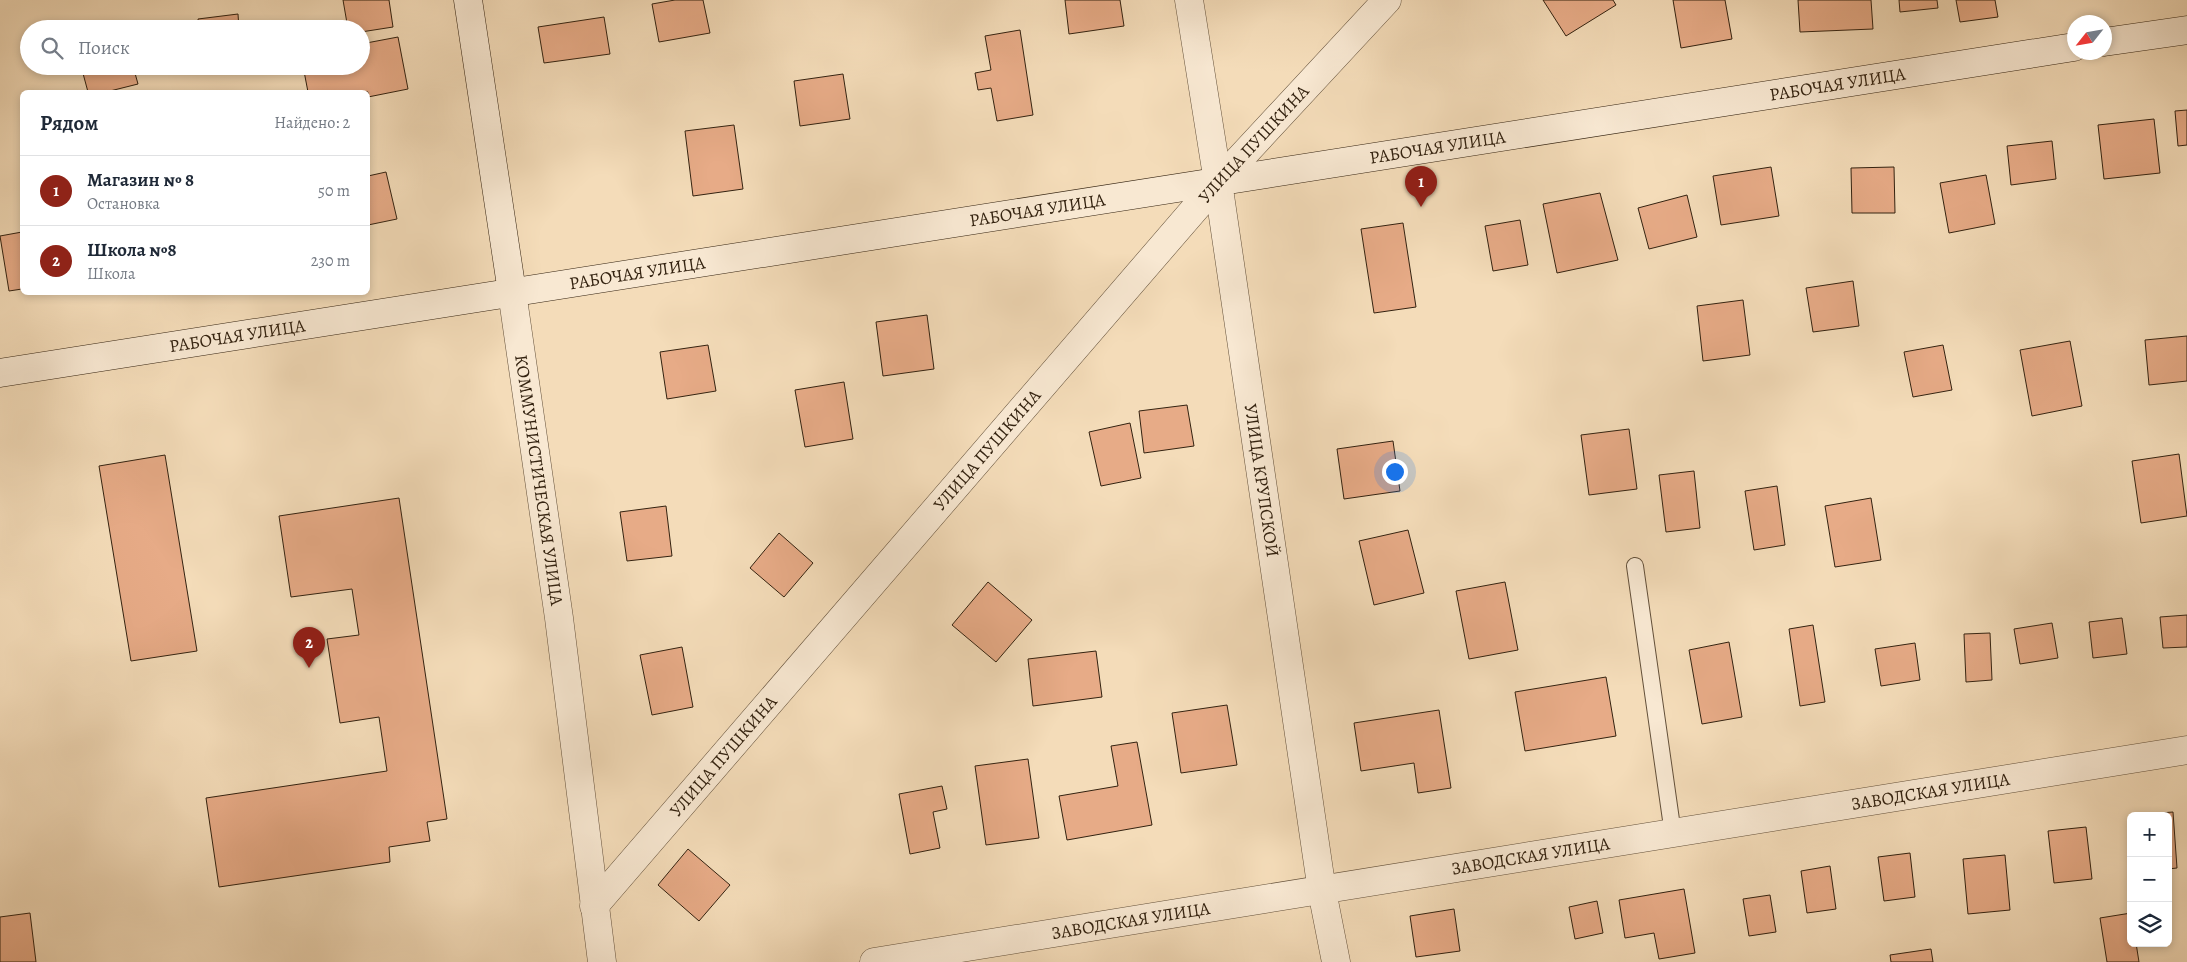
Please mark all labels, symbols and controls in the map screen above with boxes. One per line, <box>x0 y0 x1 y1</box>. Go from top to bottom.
north arrow <box>2067 15 2112 60</box>
search box <box>20 20 370 75</box>
icon: search <box>38 34 66 62</box>
text: Поиск <box>78 35 130 61</box>
street label: РАБОЧАЯ УЛИЦА <box>1768 62 1908 107</box>
street label: УЛИЦА ПУШКИНА <box>1193 79 1315 208</box>
text: Рядом <box>40 109 98 137</box>
text: Найдено: 2 <box>274 112 350 134</box>
street label: РАБОЧАЯ УЛИЦА <box>1368 124 1507 170</box>
pin: 1 <box>1405 166 1437 207</box>
text: Магазин № 8 <box>87 167 194 193</box>
text: 1 <box>53 180 59 202</box>
text: 50 m <box>318 180 350 202</box>
street label: РАБОЧАЯ УЛИЦА <box>968 187 1107 232</box>
text: Остановка <box>87 193 160 215</box>
text: Школа №8 <box>87 237 177 263</box>
text: 2 <box>52 250 60 272</box>
text: 230 m <box>311 250 350 272</box>
street label: РАБОЧАЯ УЛИЦА <box>568 250 707 295</box>
text: Школа <box>87 263 135 285</box>
street label: РАБОЧАЯ УЛИЦА <box>167 313 307 358</box>
street label: КОММУНИСТИЧЕСКАЯ УЛИЦА <box>509 353 569 608</box>
street label: УЛИЦА ПУШКИНА <box>928 384 1046 516</box>
street label: УЛИЦА КРУПСКОЙ <box>1239 402 1285 559</box>
your location <box>1382 459 1408 485</box>
pin: 2 <box>293 627 325 668</box>
street label: УЛИЦА ПУШКИНА <box>664 690 783 822</box>
street label: ЗАВОДСКАЯ УЛИЦА <box>1849 767 2012 816</box>
map controls <box>2127 812 2172 947</box>
button: + <box>2127 812 2172 857</box>
street label: ЗАВОДСКАЯ УЛИЦА <box>1450 831 1612 881</box>
button: − <box>2127 857 2172 902</box>
street label: ЗАВОДСКАЯ УЛИЦА <box>1050 896 1212 945</box>
button: layers <box>2127 902 2172 947</box>

